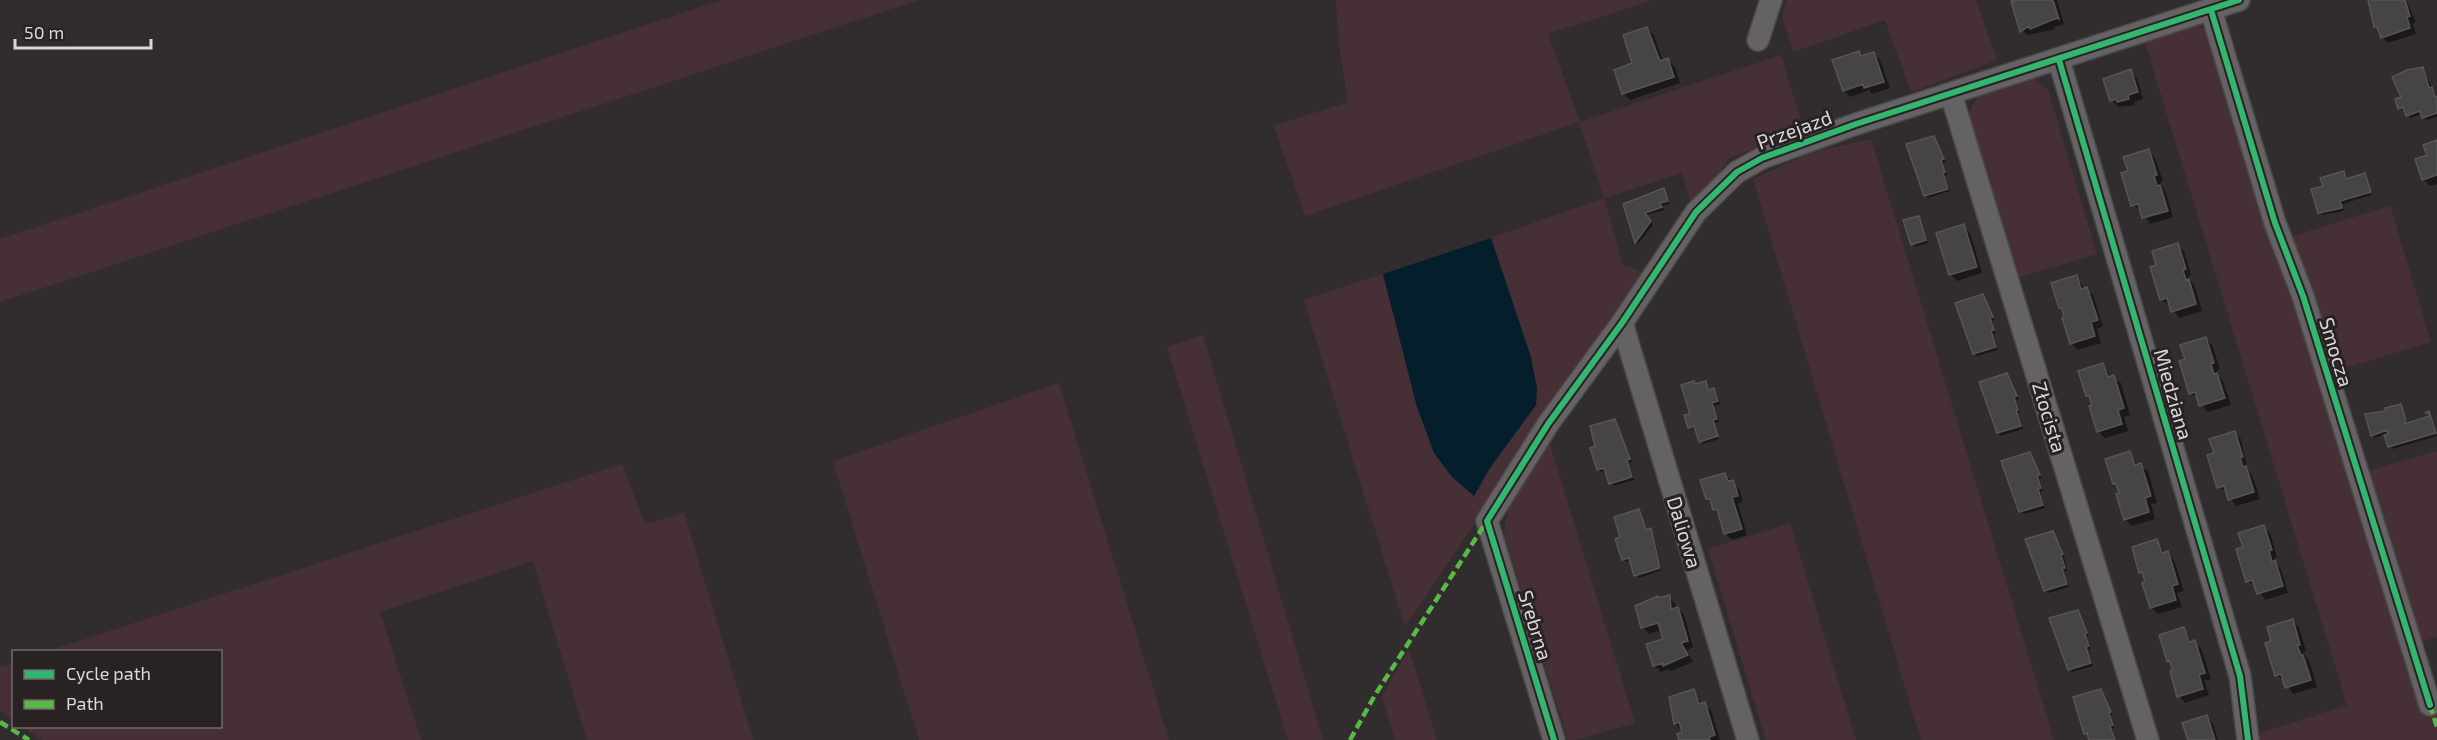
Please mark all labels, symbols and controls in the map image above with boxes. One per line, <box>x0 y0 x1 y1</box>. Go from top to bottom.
scale bar <box>15 12 152 50</box>
text: 50 m <box>24 21 64 43</box>
street label: Przejazd <box>1753 104 1835 154</box>
street label: Smocza <box>2315 315 2359 389</box>
street label: Miedziana <box>2150 346 2198 442</box>
street label: Złocista <box>2028 379 2072 455</box>
street label: Daliowa <box>1663 493 1707 571</box>
street label: Srebrna <box>1514 587 1558 663</box>
legend <box>12 650 222 728</box>
text: Cycle path <box>66 662 151 684</box>
text: Path <box>66 692 104 714</box>

